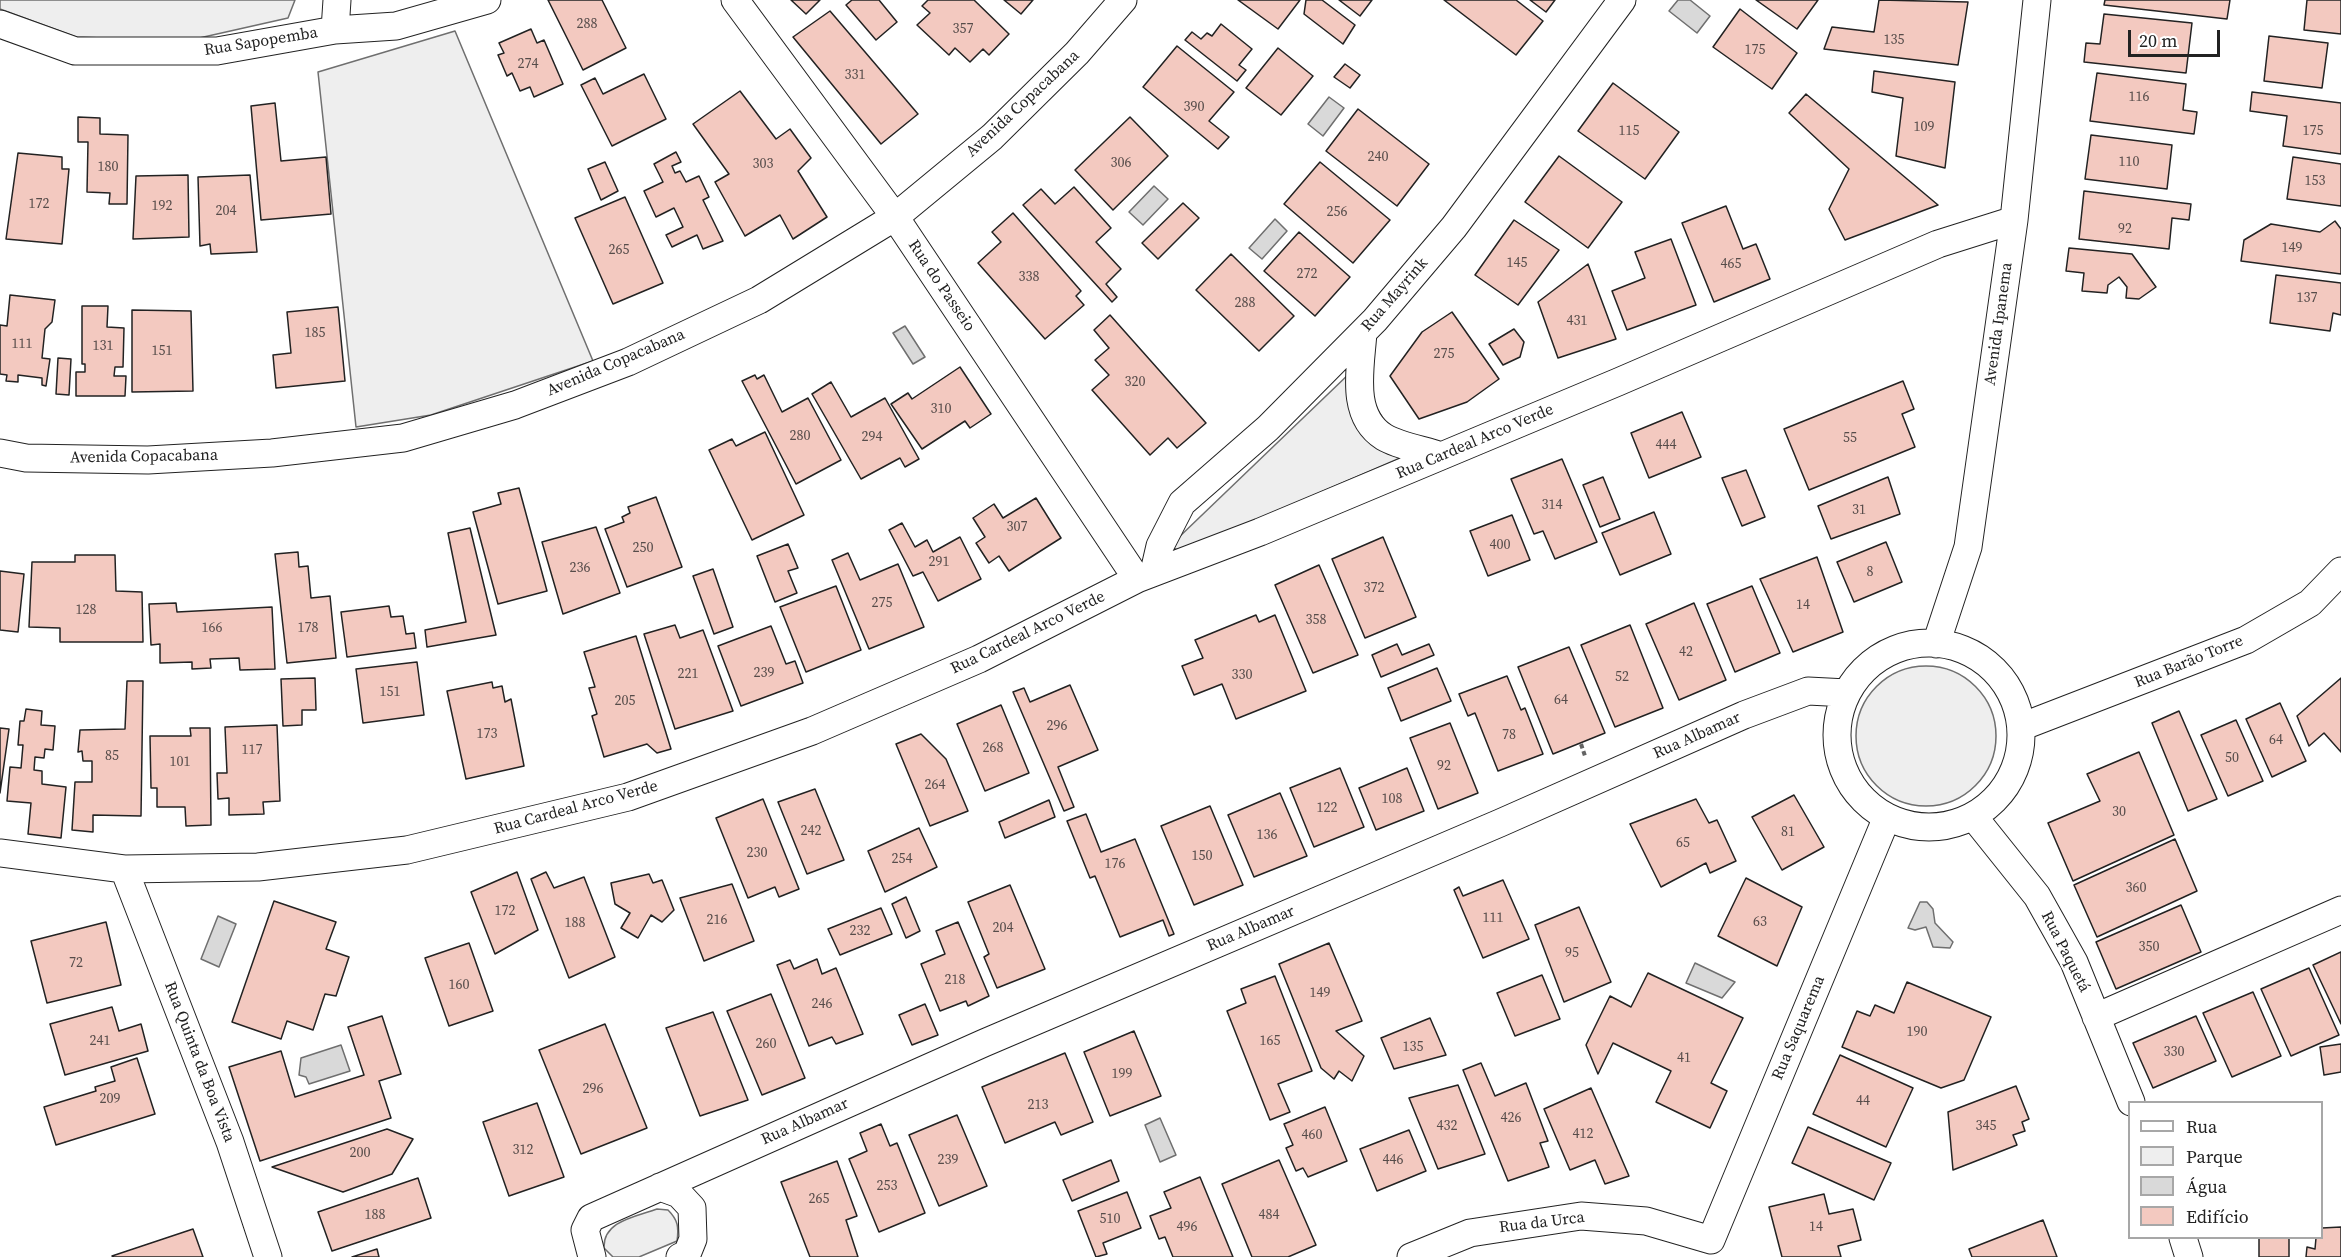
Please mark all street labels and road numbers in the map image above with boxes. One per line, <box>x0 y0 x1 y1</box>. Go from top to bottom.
street label: Rua Sapopemba <box>203 24 319 60</box>
street label: Avenida Copacabana <box>962 46 1084 162</box>
street label: Rua do Passeio <box>903 237 979 335</box>
street label: Rua Mayrink <box>1358 254 1432 336</box>
street label: Avenida Ipanema <box>1981 261 2017 387</box>
street label: Avenida Copacabana <box>544 325 688 401</box>
street label: Rua Cardeal Arco Verde <box>1393 400 1557 484</box>
street label: Avenida Copacabana <box>70 446 218 468</box>
street label: Rua Cardeal Arco Verde <box>948 587 1108 679</box>
street label: Rua Barão Torre <box>2132 631 2246 693</box>
street label: Rua Albamar <box>1650 708 1744 764</box>
street label: Rua Cardeal Arco Verde <box>492 777 660 839</box>
street label: Rua Albamar <box>1204 902 1298 956</box>
street label: Rua Paquetá <box>2036 908 2094 996</box>
street label: Rua Saquarema <box>1768 973 1830 1083</box>
street label: Rua Quinta da Boa Vista <box>160 979 238 1145</box>
street label: Rua Albamar <box>758 1094 852 1150</box>
street label: Rua da Urca <box>1498 1208 1586 1238</box>

